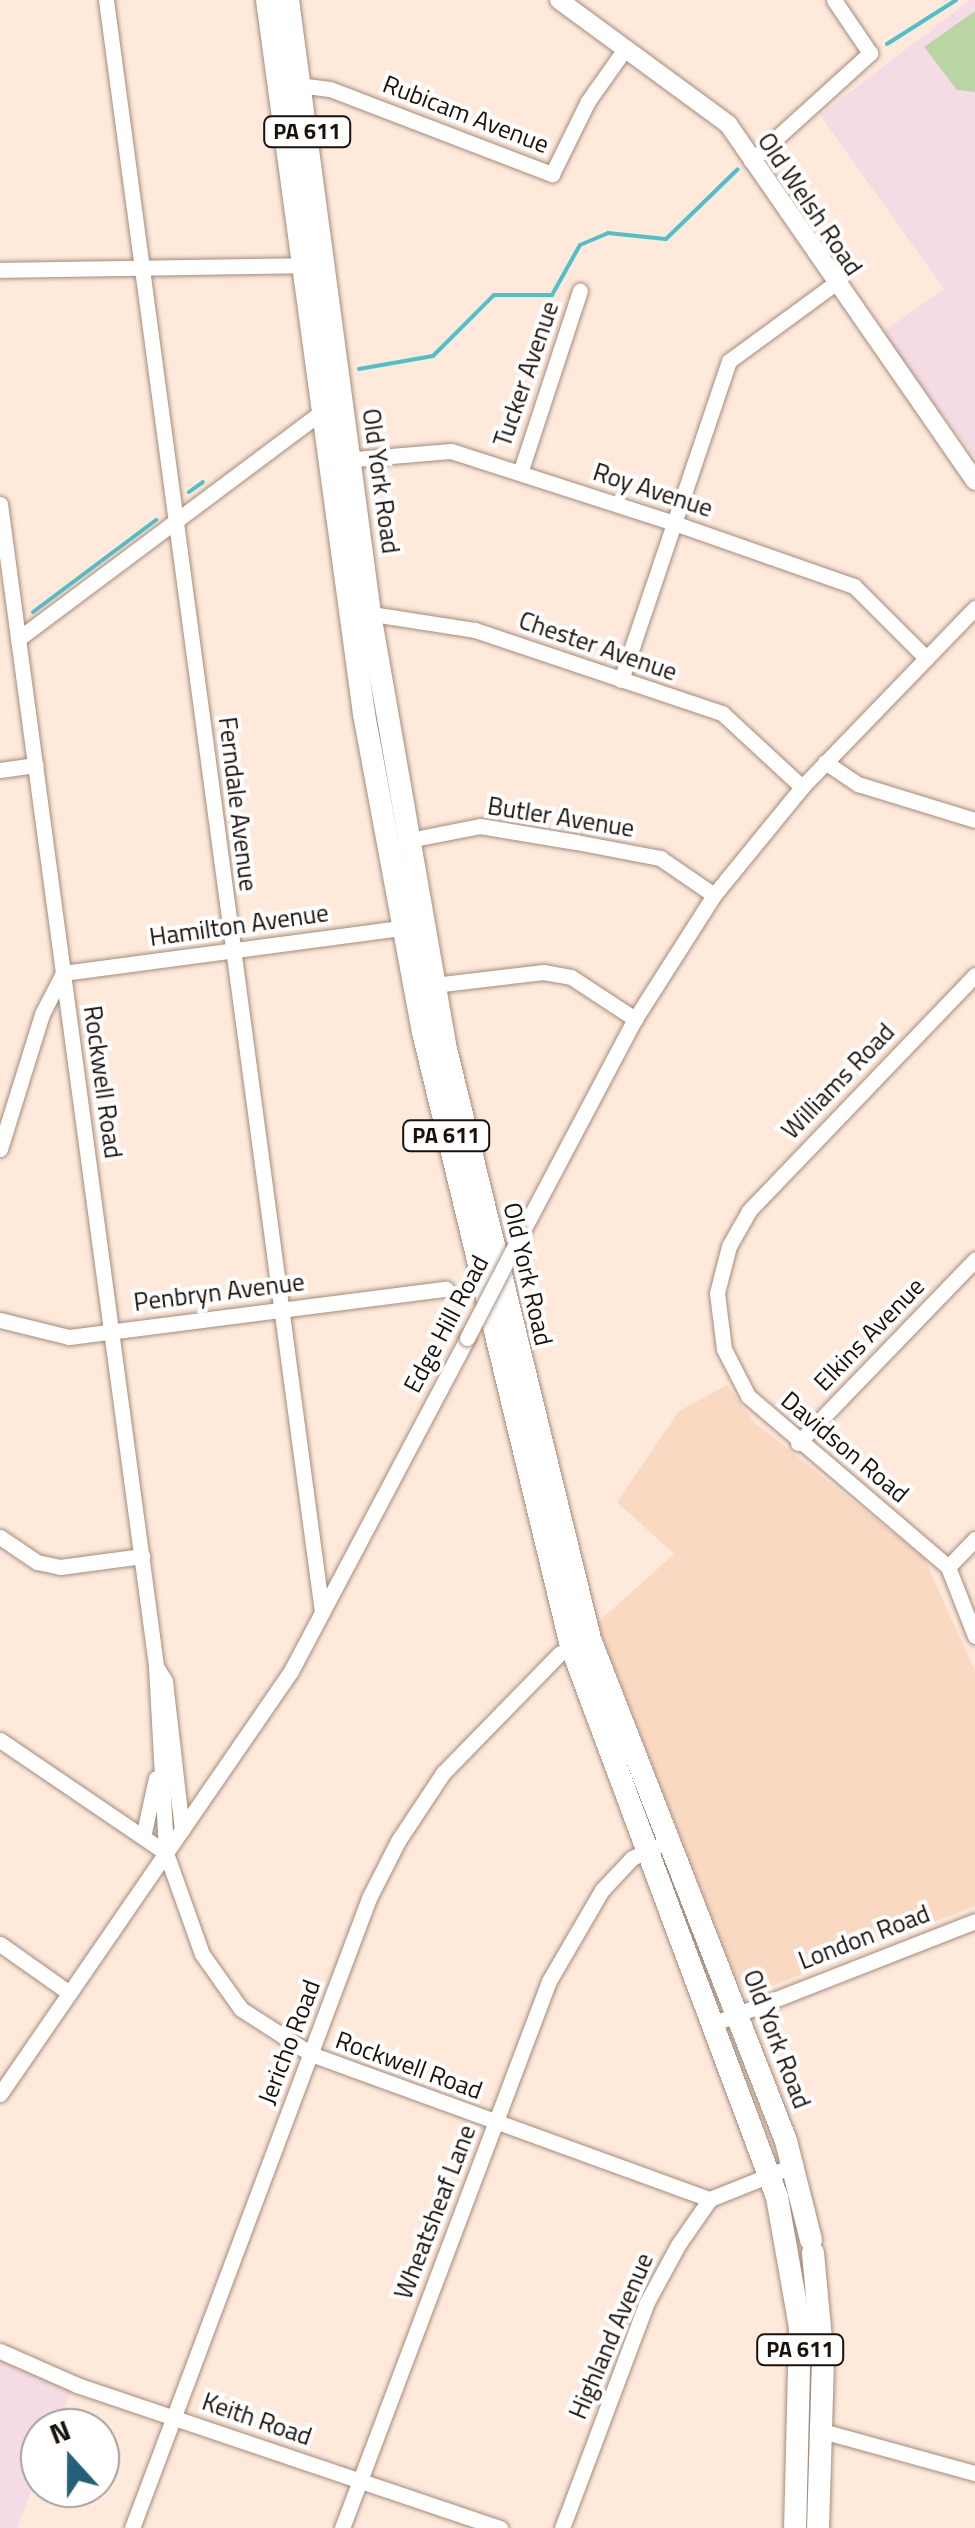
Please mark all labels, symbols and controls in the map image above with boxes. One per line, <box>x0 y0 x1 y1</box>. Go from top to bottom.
street label: Rubicam Avenue <box>379 69 553 159</box>
road number: PA 611 <box>262 115 352 149</box>
street label: Old Welsh Road <box>751 127 869 281</box>
street label: Tucker Avenue <box>487 297 565 451</box>
street label: Old York Road <box>356 407 406 555</box>
street label: Roy Avenue <box>589 457 717 523</box>
street label: Chester Avenue <box>515 605 681 687</box>
street label: Ferndale Avenue <box>212 715 264 893</box>
street label: Butler Avenue <box>485 791 637 843</box>
street label: Hamilton Avenue <box>147 898 331 952</box>
street label: Rockwell Road <box>77 1004 129 1160</box>
street label: Williams Road <box>775 1017 901 1145</box>
road number: PA 611 <box>401 1119 491 1153</box>
street label: Old York Road <box>497 1199 559 1349</box>
street label: Edge Hill Road <box>397 1250 495 1398</box>
street label: Penbryn Avenue <box>132 1267 306 1317</box>
street label: Elkins Avenue <box>808 1271 930 1397</box>
street label: Davidson Road <box>775 1385 915 1509</box>
street label: London Road <box>794 1898 934 1976</box>
street label: Old York Road <box>737 1965 817 2113</box>
street label: Jericho Road <box>252 1975 326 2109</box>
street label: Rockwell Road <box>332 2025 486 2105</box>
street label: Wheatsheaf Lane <box>388 2121 482 2303</box>
street label: Highland Avenue <box>563 2249 659 2423</box>
road number: PA 611 <box>755 2333 845 2367</box>
street label: Keith Road <box>198 2386 316 2452</box>
north arrow <box>20 2408 120 2508</box>
text: N <box>43 2408 77 2455</box>

